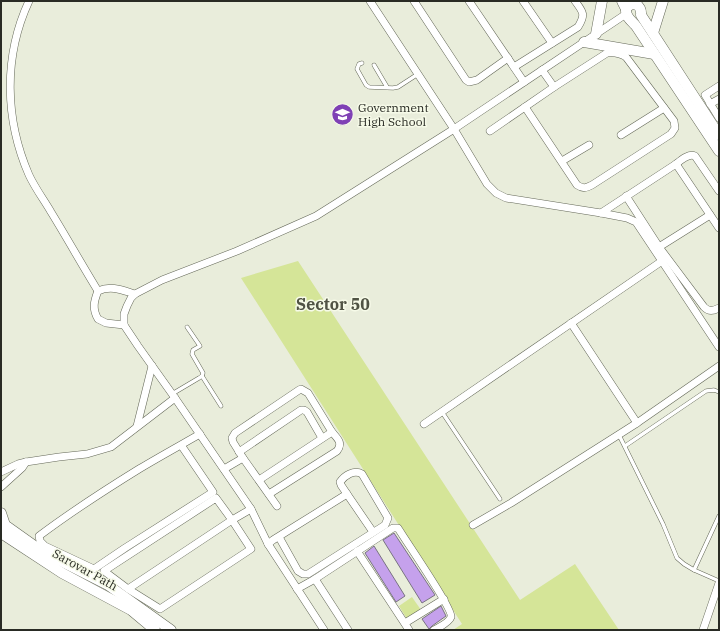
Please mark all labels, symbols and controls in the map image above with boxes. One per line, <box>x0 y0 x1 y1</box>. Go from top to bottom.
place label: Government High School <box>358 100 429 129</box>
school or university icon: Government High School <box>329 102 355 128</box>
district label: Sector 50 <box>296 294 370 314</box>
street label: Sarovar Path <box>50 546 121 594</box>

